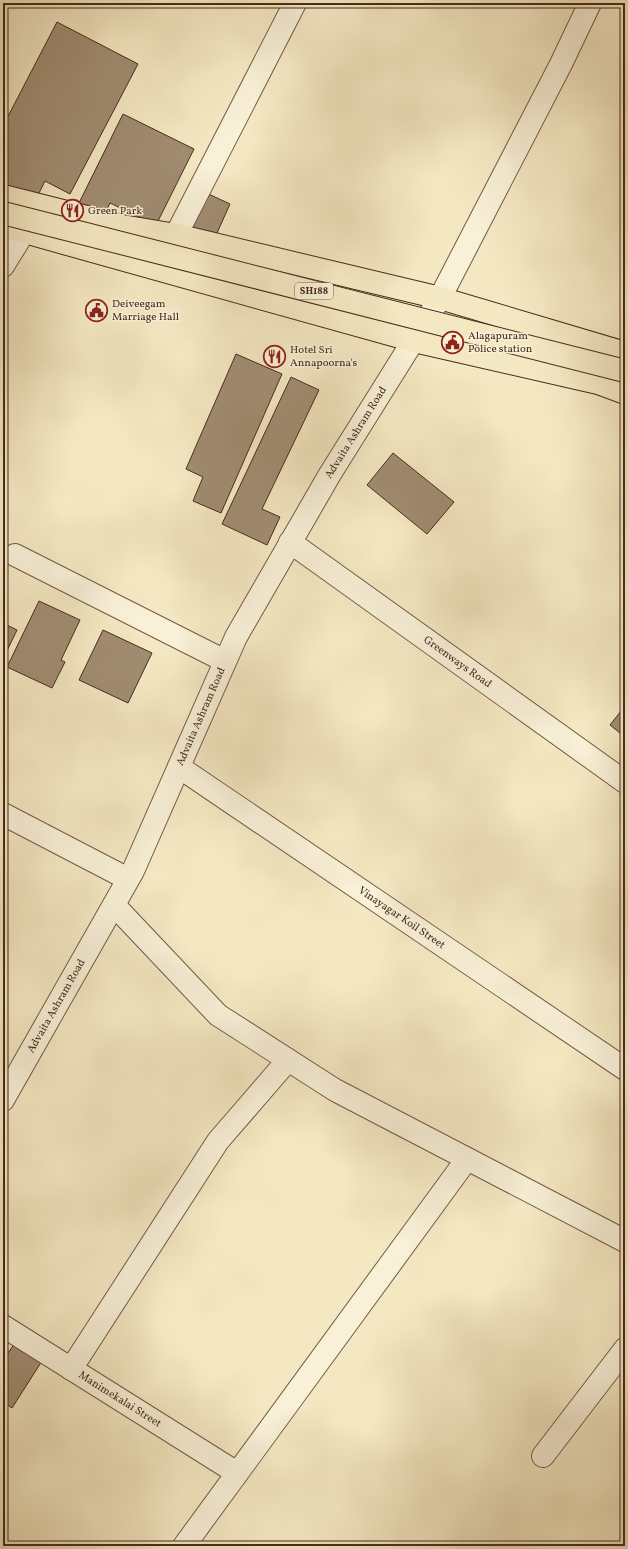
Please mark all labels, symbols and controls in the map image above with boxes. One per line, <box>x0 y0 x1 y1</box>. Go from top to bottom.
restaurant icon: Green Park <box>59 198 85 224</box>
place label: Green Park <box>88 204 142 219</box>
road number: SH188 <box>295 283 333 299</box>
public building icon: Deiveegam Marriage Hall <box>83 297 109 323</box>
place label: Deiveegam Marriage Hall <box>112 297 179 325</box>
public building icon: Alagapuram Police station <box>439 329 465 355</box>
place label: Alagapuram Police station <box>468 329 533 357</box>
restaurant icon: Hotel Sri Annapoorna's <box>262 343 288 369</box>
place label: Hotel Sri Annapoorna's <box>290 343 357 371</box>
street label: Advaita Ashram Road <box>321 384 390 481</box>
street label: Greenways Road <box>420 632 495 692</box>
street label: Advaita Ashram Road <box>173 665 229 768</box>
street label: Vinayagar Koil Street <box>355 883 448 953</box>
street label: Advaita Ashram Road <box>24 956 89 1056</box>
street label: Manimekalai Street <box>76 1368 164 1431</box>

